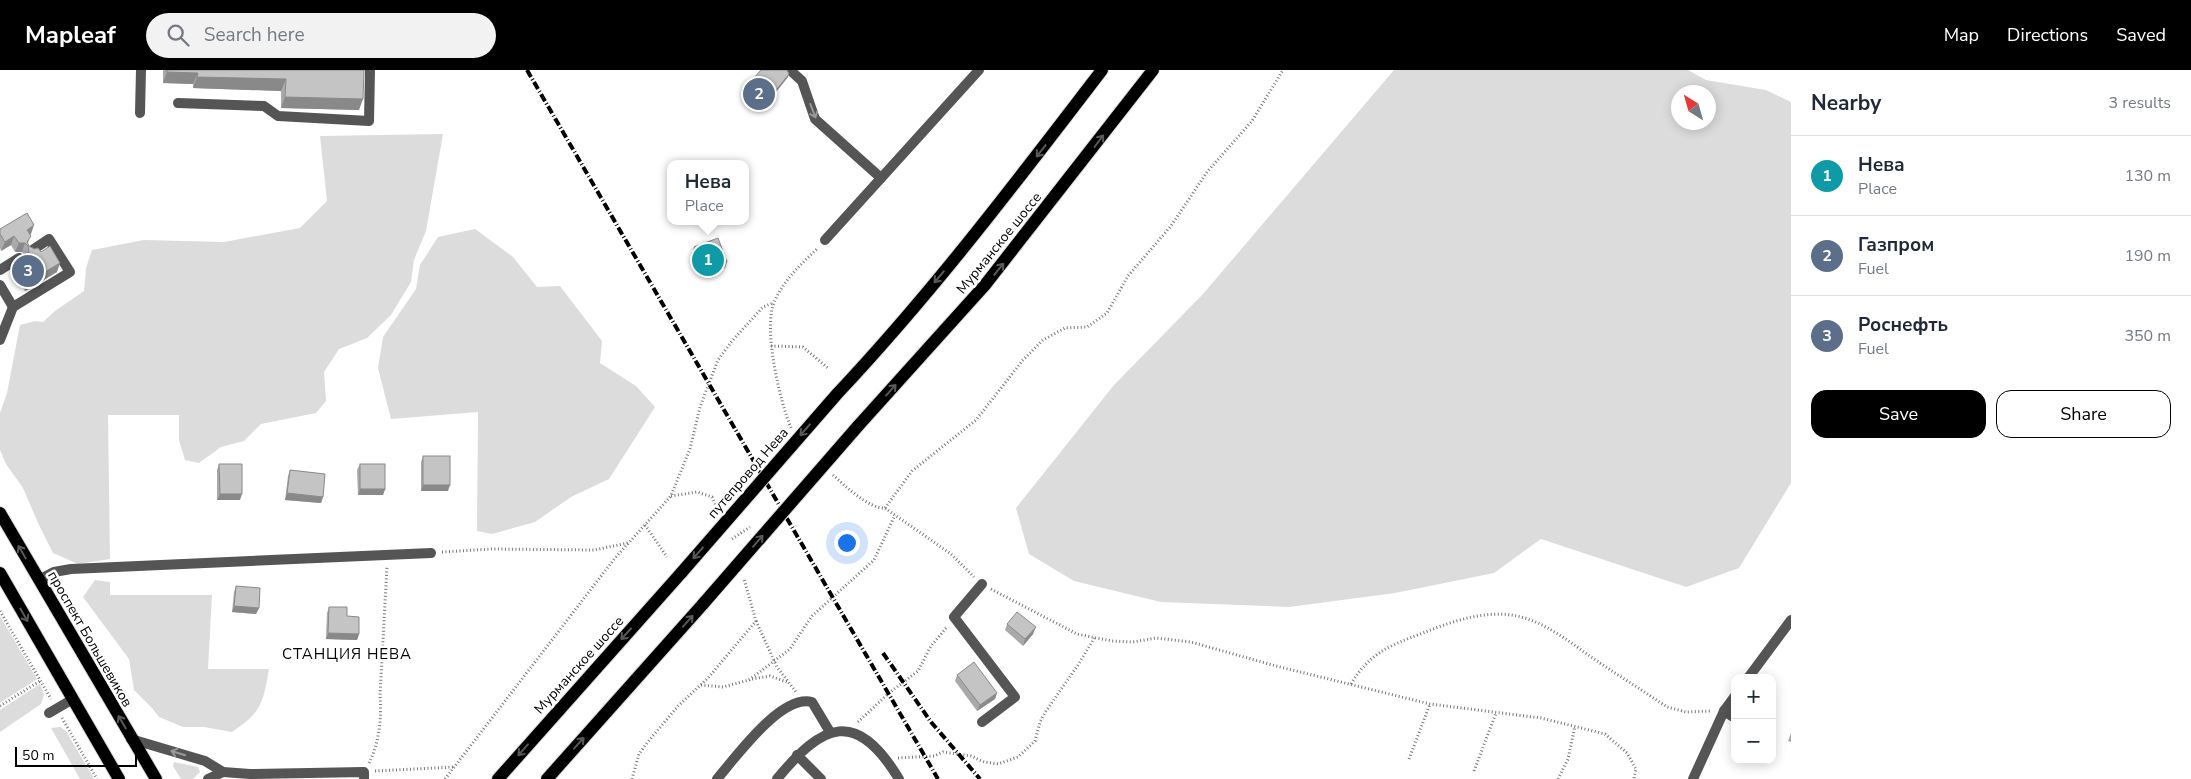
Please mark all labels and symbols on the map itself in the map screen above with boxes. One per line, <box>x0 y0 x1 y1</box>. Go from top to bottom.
pin: 2 <box>743 75 775 113</box>
north arrow <box>1671 85 1716 130</box>
one-way arrow <box>809 103 818 118</box>
one-way arrow <box>1094 134 1104 148</box>
one-way arrow <box>1035 144 1046 157</box>
street label: Мурманское шоссе <box>952 188 1046 298</box>
pin: 1 <box>692 241 724 279</box>
pin: 3 <box>12 252 44 290</box>
one-way arrow <box>993 262 1004 275</box>
one-way arrow <box>933 271 944 284</box>
one-way arrow <box>885 384 897 397</box>
street label: путепровод Нева <box>703 424 793 522</box>
one-way arrow <box>799 424 811 437</box>
your location <box>834 530 860 556</box>
one-way arrow <box>752 535 763 548</box>
one-way arrow <box>17 545 27 559</box>
one-way arrow <box>693 547 704 560</box>
street label: проспект Большевиков <box>43 568 137 711</box>
one-way arrow <box>20 608 30 622</box>
street label: Мурманское шоссе <box>530 612 628 718</box>
one-way arrow <box>682 615 693 628</box>
one-way arrow <box>620 628 632 641</box>
district label: СТАНЦИЯ НЕВА <box>282 644 412 664</box>
one-way arrow <box>116 716 126 730</box>
one-way arrow <box>573 736 585 749</box>
scale bar <box>15 744 138 767</box>
one-way arrow <box>517 744 529 757</box>
one-way arrow <box>171 748 187 758</box>

